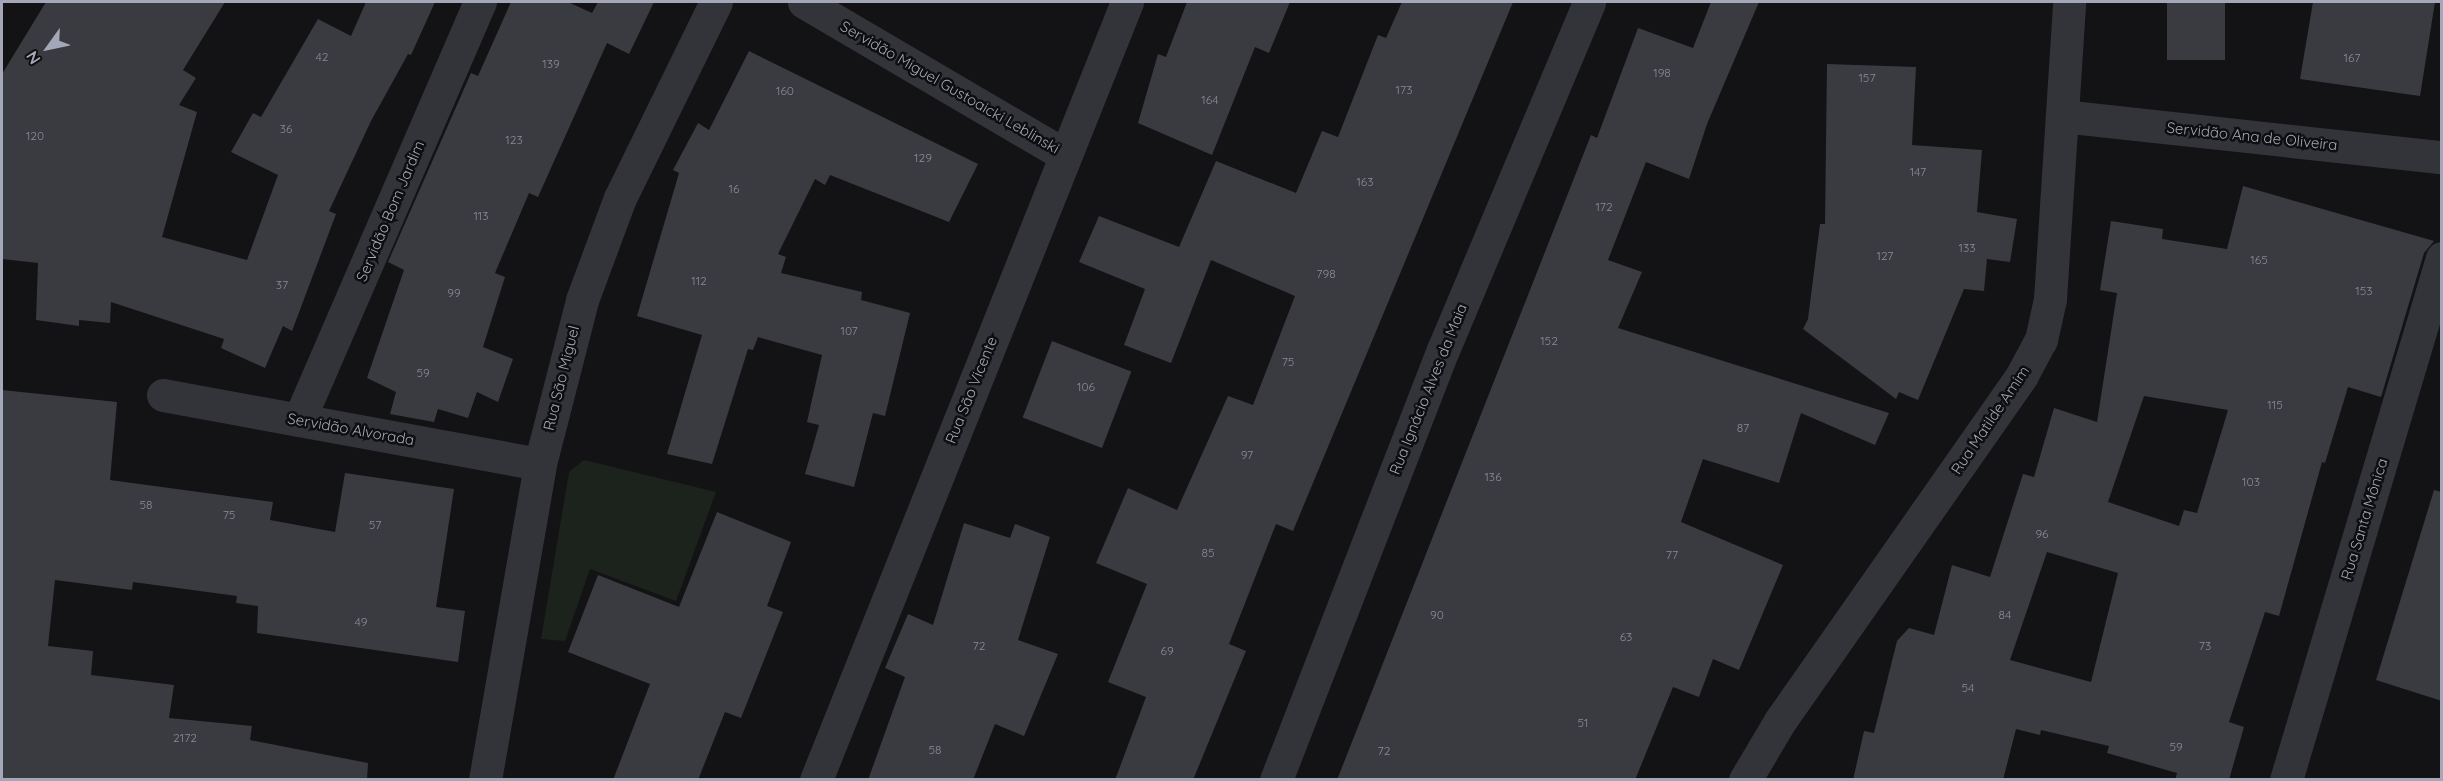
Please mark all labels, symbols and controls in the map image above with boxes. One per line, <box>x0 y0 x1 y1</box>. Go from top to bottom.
street label: Servidão Miguel Gustoaicki Leblinski <box>837 17 1063 157</box>
north arrow <box>18 18 78 78</box>
text: N <box>21 47 44 68</box>
house number: 42 <box>316 50 328 64</box>
house number: 167 <box>2343 51 2361 65</box>
house number: 139 <box>542 57 560 71</box>
house number: 198 <box>1653 66 1671 80</box>
house number: 157 <box>1858 71 1876 85</box>
house number: 173 <box>1396 83 1412 97</box>
house number: 160 <box>776 84 794 98</box>
house number: 164 <box>1201 93 1219 107</box>
street label: Servidão Ana de Oliveira <box>2166 118 2338 154</box>
house number: 36 <box>280 122 292 136</box>
house number: 120 <box>26 129 44 143</box>
house number: 123 <box>505 133 523 147</box>
street label: Servidão Bom Jardim <box>352 138 428 284</box>
house number: 129 <box>914 151 932 165</box>
house number: 147 <box>1910 165 1926 179</box>
house number: 163 <box>1356 175 1374 189</box>
house number: 16 <box>729 182 739 196</box>
house number: 172 <box>1595 200 1613 214</box>
house number: 113 <box>473 209 489 223</box>
house number: 133 <box>1958 241 1976 255</box>
house number: 127 <box>1876 249 1894 263</box>
house number: 165 <box>2250 253 2268 267</box>
house number: 798 <box>1316 267 1336 281</box>
house number: 112 <box>691 274 707 288</box>
house number: 37 <box>276 278 288 292</box>
house number: 153 <box>2355 284 2373 298</box>
house number: 99 <box>447 286 461 300</box>
street label: Rua Ignácio Alves da Maia <box>1385 301 1471 477</box>
street label: Rua São Miguel <box>539 324 583 432</box>
house number: 107 <box>840 324 858 338</box>
street label: Rua São Vicente <box>941 334 1001 446</box>
house number: 152 <box>1540 334 1558 348</box>
house number: 75 <box>1282 355 1294 369</box>
street label: Rua Matilde Amim <box>1947 362 2033 478</box>
house number: 59 <box>416 366 430 380</box>
house number: 106 <box>1077 380 1095 394</box>
house number: 115 <box>2267 398 2283 412</box>
street label: Servidão Alvorada <box>286 409 416 449</box>
house number: 87 <box>1737 421 1749 435</box>
house number: 97 <box>1241 448 1253 462</box>
street label: Rua Santa Mônica <box>2337 456 2391 582</box>
house number: 136 <box>1484 470 1502 484</box>
house number: 103 <box>2242 475 2260 489</box>
house number: 58 <box>139 498 153 512</box>
house number: 75 <box>223 508 235 522</box>
house number: 57 <box>369 518 381 532</box>
house number: 96 <box>2035 527 2049 541</box>
house number: 85 <box>1201 546 1215 560</box>
house number: 77 <box>1666 548 1678 562</box>
house number: 90 <box>1430 608 1444 622</box>
house number: 84 <box>1999 608 2011 622</box>
house number: 49 <box>355 615 367 629</box>
house number: 63 <box>1620 630 1632 644</box>
house number: 72 <box>973 639 985 653</box>
house number: 73 <box>2199 639 2211 653</box>
house number: 69 <box>1160 644 1174 658</box>
house number: 54 <box>1962 681 1974 695</box>
house number: 51 <box>1578 716 1588 730</box>
house number: 2172 <box>173 731 197 745</box>
house number: 59 <box>2169 740 2183 754</box>
house number: 58 <box>928 743 942 757</box>
house number: 72 <box>1378 744 1390 758</box>

